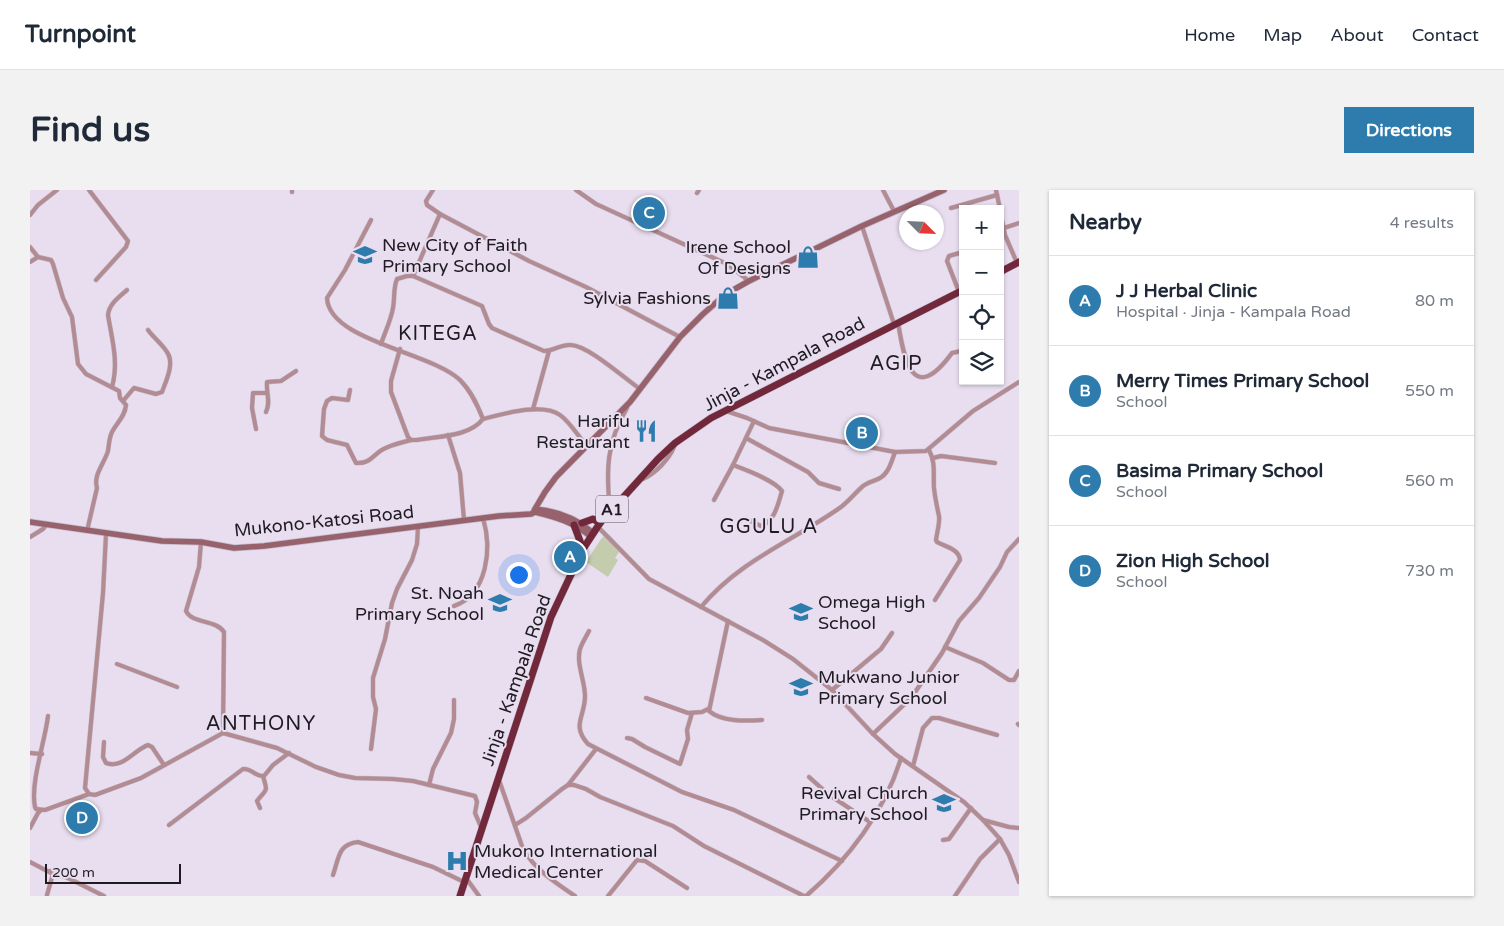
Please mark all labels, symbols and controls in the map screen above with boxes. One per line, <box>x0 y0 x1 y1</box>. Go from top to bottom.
text: Turnpoint <box>25 20 136 49</box>
text: Home <box>1184 24 1235 46</box>
text: Map <box>1263 24 1302 46</box>
text: About <box>1330 24 1384 46</box>
text: Contact <box>1412 24 1479 46</box>
button: Directions <box>1344 107 1474 153</box>
text: Find us <box>30 109 150 151</box>
pin: C <box>633 194 665 232</box>
north arrow <box>899 205 944 250</box>
map controls <box>959 205 1004 385</box>
button: + <box>959 205 1004 250</box>
text: Nearby <box>1069 210 1142 235</box>
text: 4 results <box>1390 213 1454 233</box>
place label: New City of Faith Primary School <box>382 234 528 277</box>
place label: Irene School Of Designs <box>685 236 791 279</box>
school or university icon: New City of Faith Primary School <box>352 242 378 268</box>
shop icon: Irene School Of Designs <box>795 244 821 270</box>
button: − <box>959 250 1004 295</box>
text: J J Herbal Clinic <box>1116 280 1257 302</box>
shop icon: Sylvia Fashions <box>715 285 741 311</box>
place label: Sylvia Fashions <box>583 287 711 309</box>
text: A <box>1079 291 1091 311</box>
text: 80 m <box>1415 291 1454 311</box>
button: locate <box>959 295 1004 340</box>
text: Hospital · Jinja - Kampala Road <box>1116 302 1351 322</box>
street label: Jinja - Kampala Road <box>699 312 869 416</box>
district label: KITEGA <box>398 322 478 346</box>
button: layers <box>959 340 1004 385</box>
district label: AGIP <box>870 352 922 376</box>
text: Merry Times Primary School <box>1116 370 1369 392</box>
text: B <box>1079 381 1091 401</box>
text: 550 m <box>1405 381 1454 401</box>
text: School <box>1116 392 1168 412</box>
place label: Harifu Restaurant <box>536 410 630 453</box>
pin: B <box>846 414 878 452</box>
restaurant icon: Harifu Restaurant <box>633 418 659 444</box>
text: Basima Primary School <box>1116 460 1323 482</box>
text: C <box>1079 471 1091 491</box>
text: 560 m <box>1405 471 1454 491</box>
text: School <box>1116 482 1168 502</box>
road number: A1 <box>596 496 628 522</box>
street label: Mukono-Katosi Road <box>233 501 415 541</box>
district label: GGULU A <box>720 515 818 539</box>
pin: A <box>554 538 586 576</box>
text: Zion High School <box>1116 550 1270 572</box>
text: D <box>1079 561 1091 581</box>
text: 730 m <box>1405 561 1454 581</box>
your location <box>506 562 532 588</box>
text: School <box>1116 572 1168 592</box>
place label: St. Noah Primary School <box>355 582 484 625</box>
school or university icon: St. Noah Primary School <box>487 590 513 616</box>
street label: Jinja - Kampala Road <box>476 591 556 769</box>
place label: Omega High School <box>818 591 926 634</box>
school or university icon: Omega High School <box>788 599 814 625</box>
place label: Mukwano Junior Primary School <box>818 666 960 709</box>
school or university icon: Mukwano Junior Primary School <box>788 674 814 700</box>
district label: ANTHONY <box>206 712 316 736</box>
place label: Revival Church Primary School <box>799 782 928 825</box>
school or university icon: Revival Church Primary School <box>931 790 957 816</box>
pin: D <box>66 799 98 837</box>
place label: Mukono International Medical Center <box>474 840 658 883</box>
hospital icon: Mukono International Medical Center <box>444 848 470 874</box>
scale bar <box>45 861 181 884</box>
text: 200 m <box>52 864 95 881</box>

